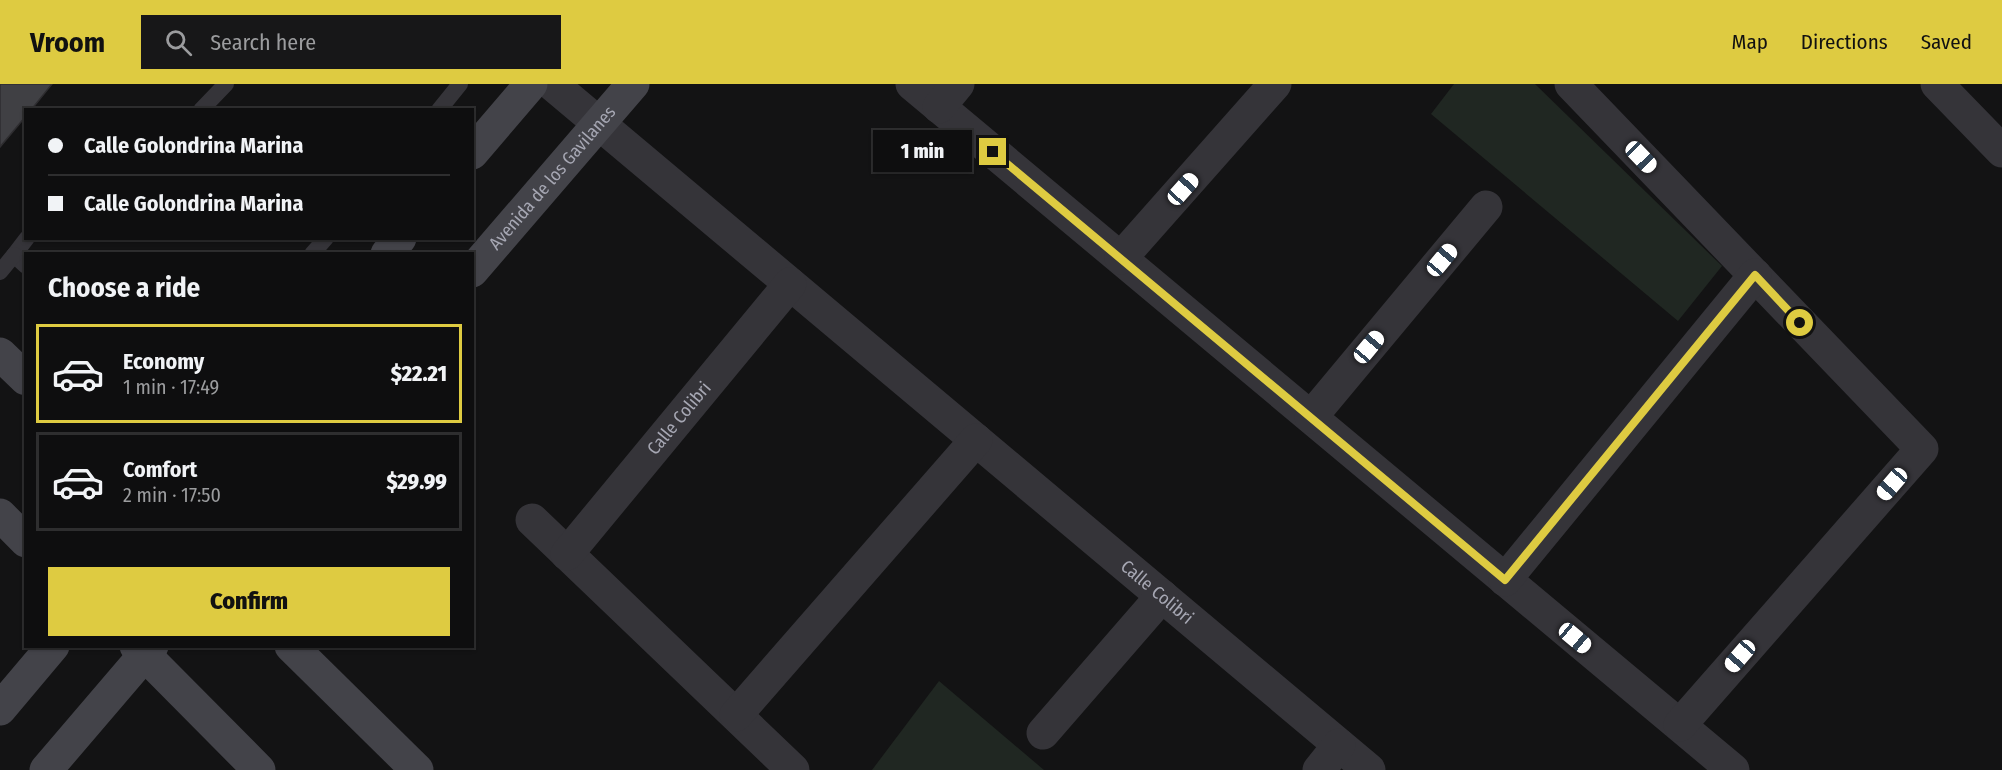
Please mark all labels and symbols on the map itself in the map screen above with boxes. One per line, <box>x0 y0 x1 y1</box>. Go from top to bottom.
street label: Avenida de los Gavilanes <box>484 101 620 254</box>
callout: 1 min <box>873 131 972 173</box>
route end <box>979 138 1006 165</box>
car <box>1622 138 1660 176</box>
car <box>1164 170 1202 208</box>
car <box>1424 240 1460 280</box>
route start <box>1786 309 1813 336</box>
car <box>1351 327 1387 367</box>
street label: Calle Colibri <box>643 377 716 459</box>
car <box>1873 465 1911 503</box>
street label: Calle Colibri <box>1116 555 1198 629</box>
car <box>1555 620 1595 656</box>
car <box>1721 637 1759 675</box>

